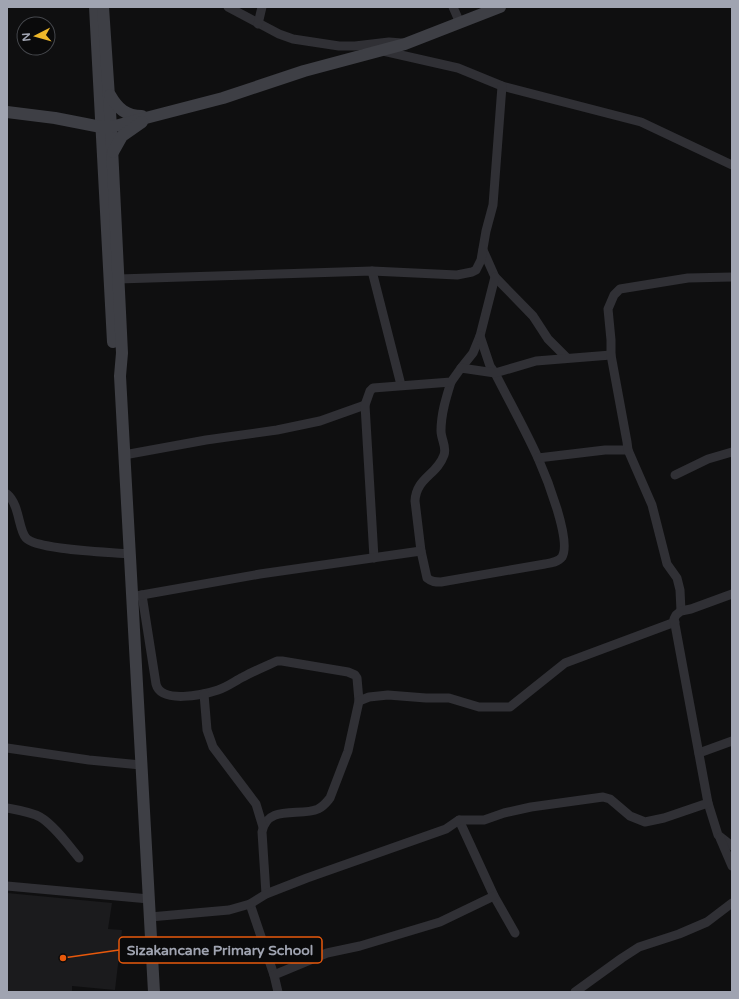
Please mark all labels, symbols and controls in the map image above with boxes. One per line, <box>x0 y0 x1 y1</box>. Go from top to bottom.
north arrow <box>16 16 56 56</box>
text: N <box>20 32 33 42</box>
callout: Sizakancane Primary School <box>119 937 322 963</box>
text: Sizakancane Primary School <box>127 942 313 959</box>

